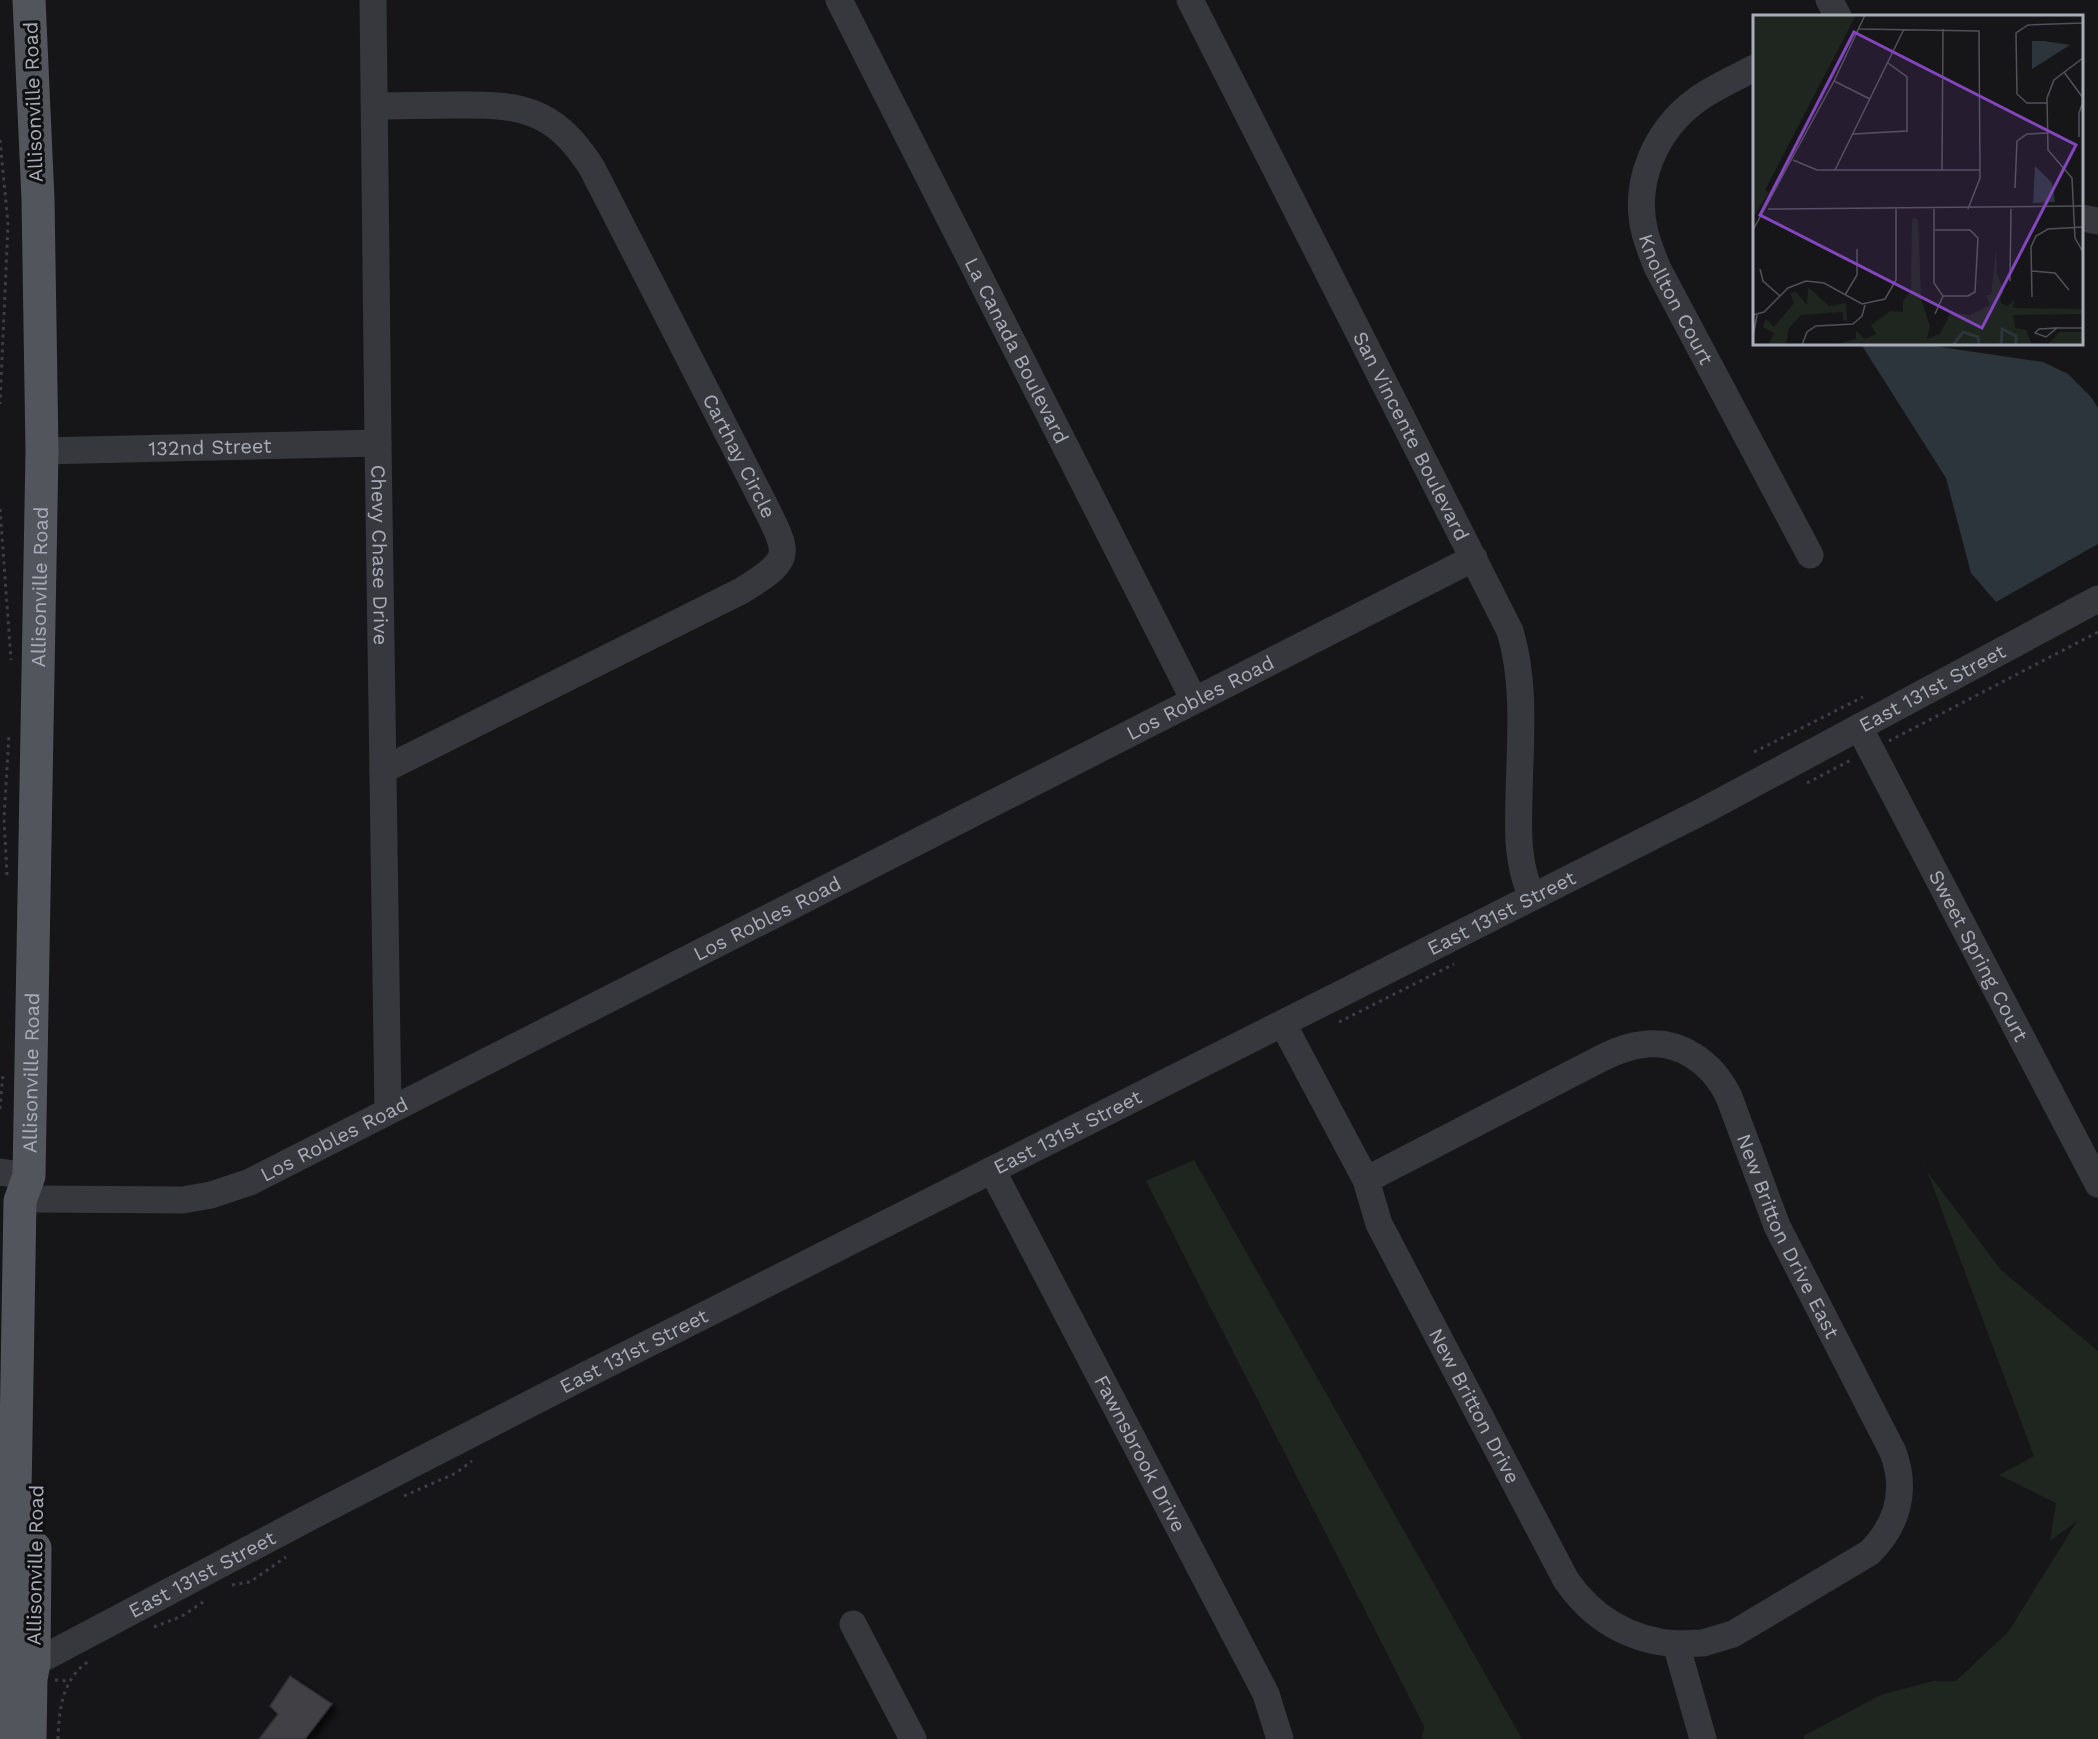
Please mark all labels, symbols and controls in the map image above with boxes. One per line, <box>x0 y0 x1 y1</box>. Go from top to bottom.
inset map <box>1753 15 2083 345</box>
street label: Allisonville Road <box>18 21 48 183</box>
street label: Knollton Court <box>1634 231 1719 369</box>
street label: La Canada Boulevard <box>960 253 1074 448</box>
street label: San Vincente Boulevard <box>1348 327 1474 545</box>
street label: Carthay Circle <box>698 389 781 522</box>
street label: 132nd Street <box>148 434 272 460</box>
street label: Chevy Chase Drive <box>366 464 393 645</box>
street label: Allisonville Road <box>26 506 53 668</box>
street label: East 131st Street <box>1855 639 2010 737</box>
street label: Los Robles Road <box>1122 650 1278 745</box>
street label: East 131st Street <box>1423 865 1580 960</box>
street label: Sweet Spring Court <box>1924 866 2033 1046</box>
street label: Los Robles Road <box>689 871 845 966</box>
street label: Allisonville Road <box>17 992 44 1153</box>
street label: East 131st Street <box>989 1084 1146 1179</box>
street label: Los Robles Road <box>256 1092 412 1187</box>
street label: New Britton Drive East <box>1732 1131 1845 1343</box>
street label: East 131st Street <box>556 1303 712 1398</box>
street label: New Britton Drive <box>1424 1324 1525 1488</box>
street label: Fawnsbrook Drive <box>1089 1371 1191 1536</box>
street label: Allisonville Road <box>22 1485 48 1645</box>
street label: East 131st Street <box>124 1525 280 1623</box>

